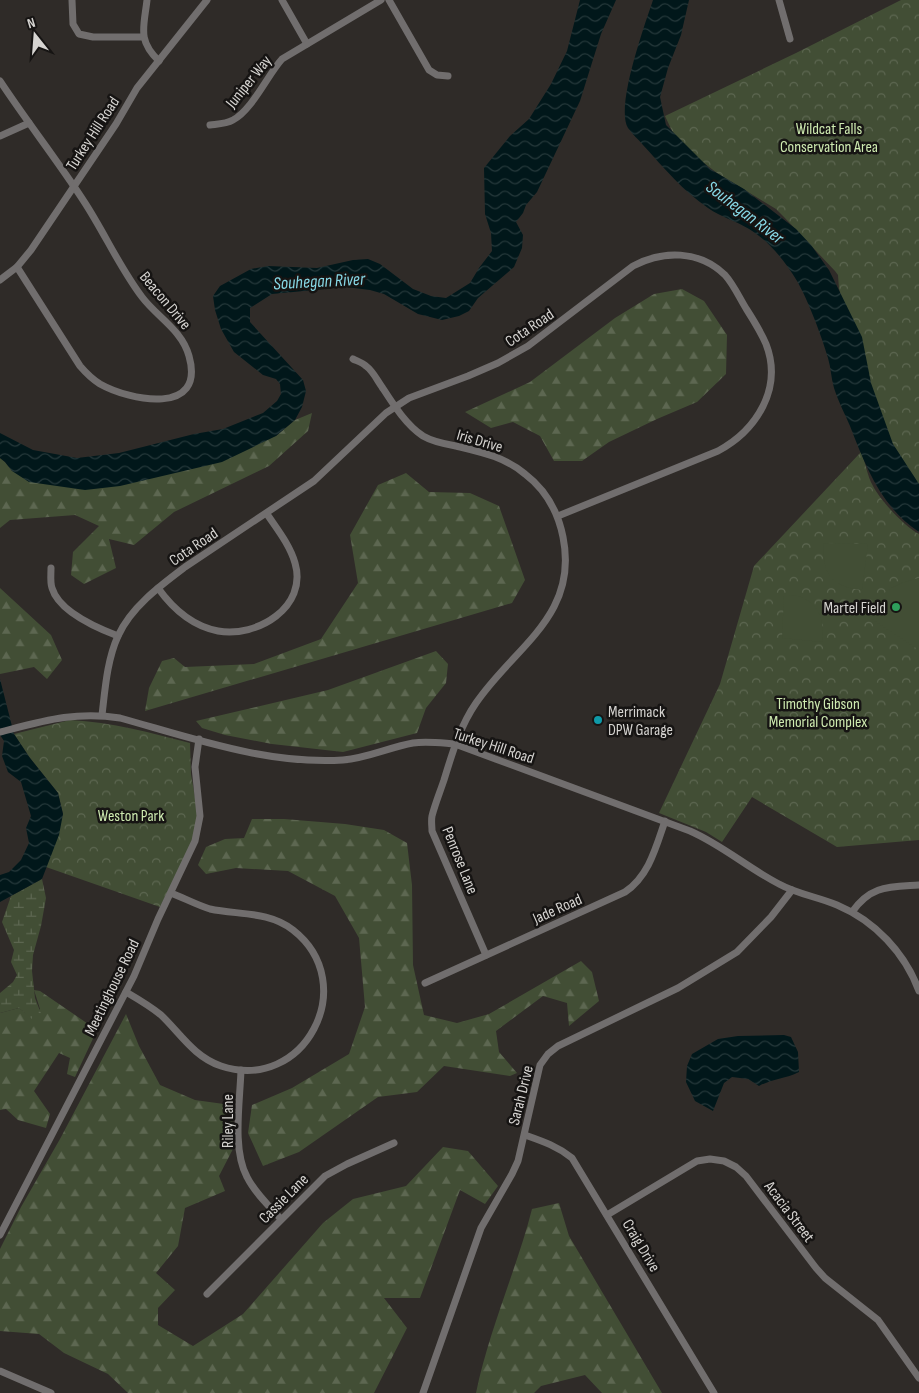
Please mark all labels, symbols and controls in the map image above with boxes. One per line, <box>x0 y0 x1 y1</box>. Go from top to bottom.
north arrow <box>10 10 60 60</box>
text: N <box>25 14 37 32</box>
street label: Juniper Way <box>222 52 276 113</box>
street label: Turkey Hill Road <box>62 94 124 174</box>
park label: Wildcat Falls Conservation Area <box>780 120 878 157</box>
water label: Souhegan River <box>702 176 788 249</box>
street label: Beacon Drive <box>135 268 195 334</box>
water label: Souhegan River <box>273 269 366 294</box>
street label: Cota Road <box>502 305 558 351</box>
street label: Iris Drive <box>454 426 505 457</box>
street label: Cota Road <box>166 524 222 570</box>
place label: Martel Field <box>823 599 886 618</box>
marker: Martel Field <box>890 601 902 613</box>
park label: Timothy Gibson Memorial Complex <box>769 695 867 732</box>
place label: Merrimack DPW Garage <box>608 703 673 740</box>
marker: Merrimack DPW Garage <box>592 714 604 726</box>
street label: Turkey Hill Road <box>451 724 536 768</box>
park label: Weston Park <box>98 807 164 826</box>
street label: Penrose Lane <box>437 824 482 897</box>
street label: Jade Road <box>529 890 585 929</box>
street label: Meetinghouse Road <box>81 936 144 1039</box>
street label: Sarah Drive <box>505 1064 538 1127</box>
street label: Riley Lane <box>219 1094 238 1148</box>
street label: Cassie Lane <box>255 1170 313 1228</box>
street label: Acacia Street <box>759 1177 818 1246</box>
street label: Craig Drive <box>618 1216 664 1276</box>

